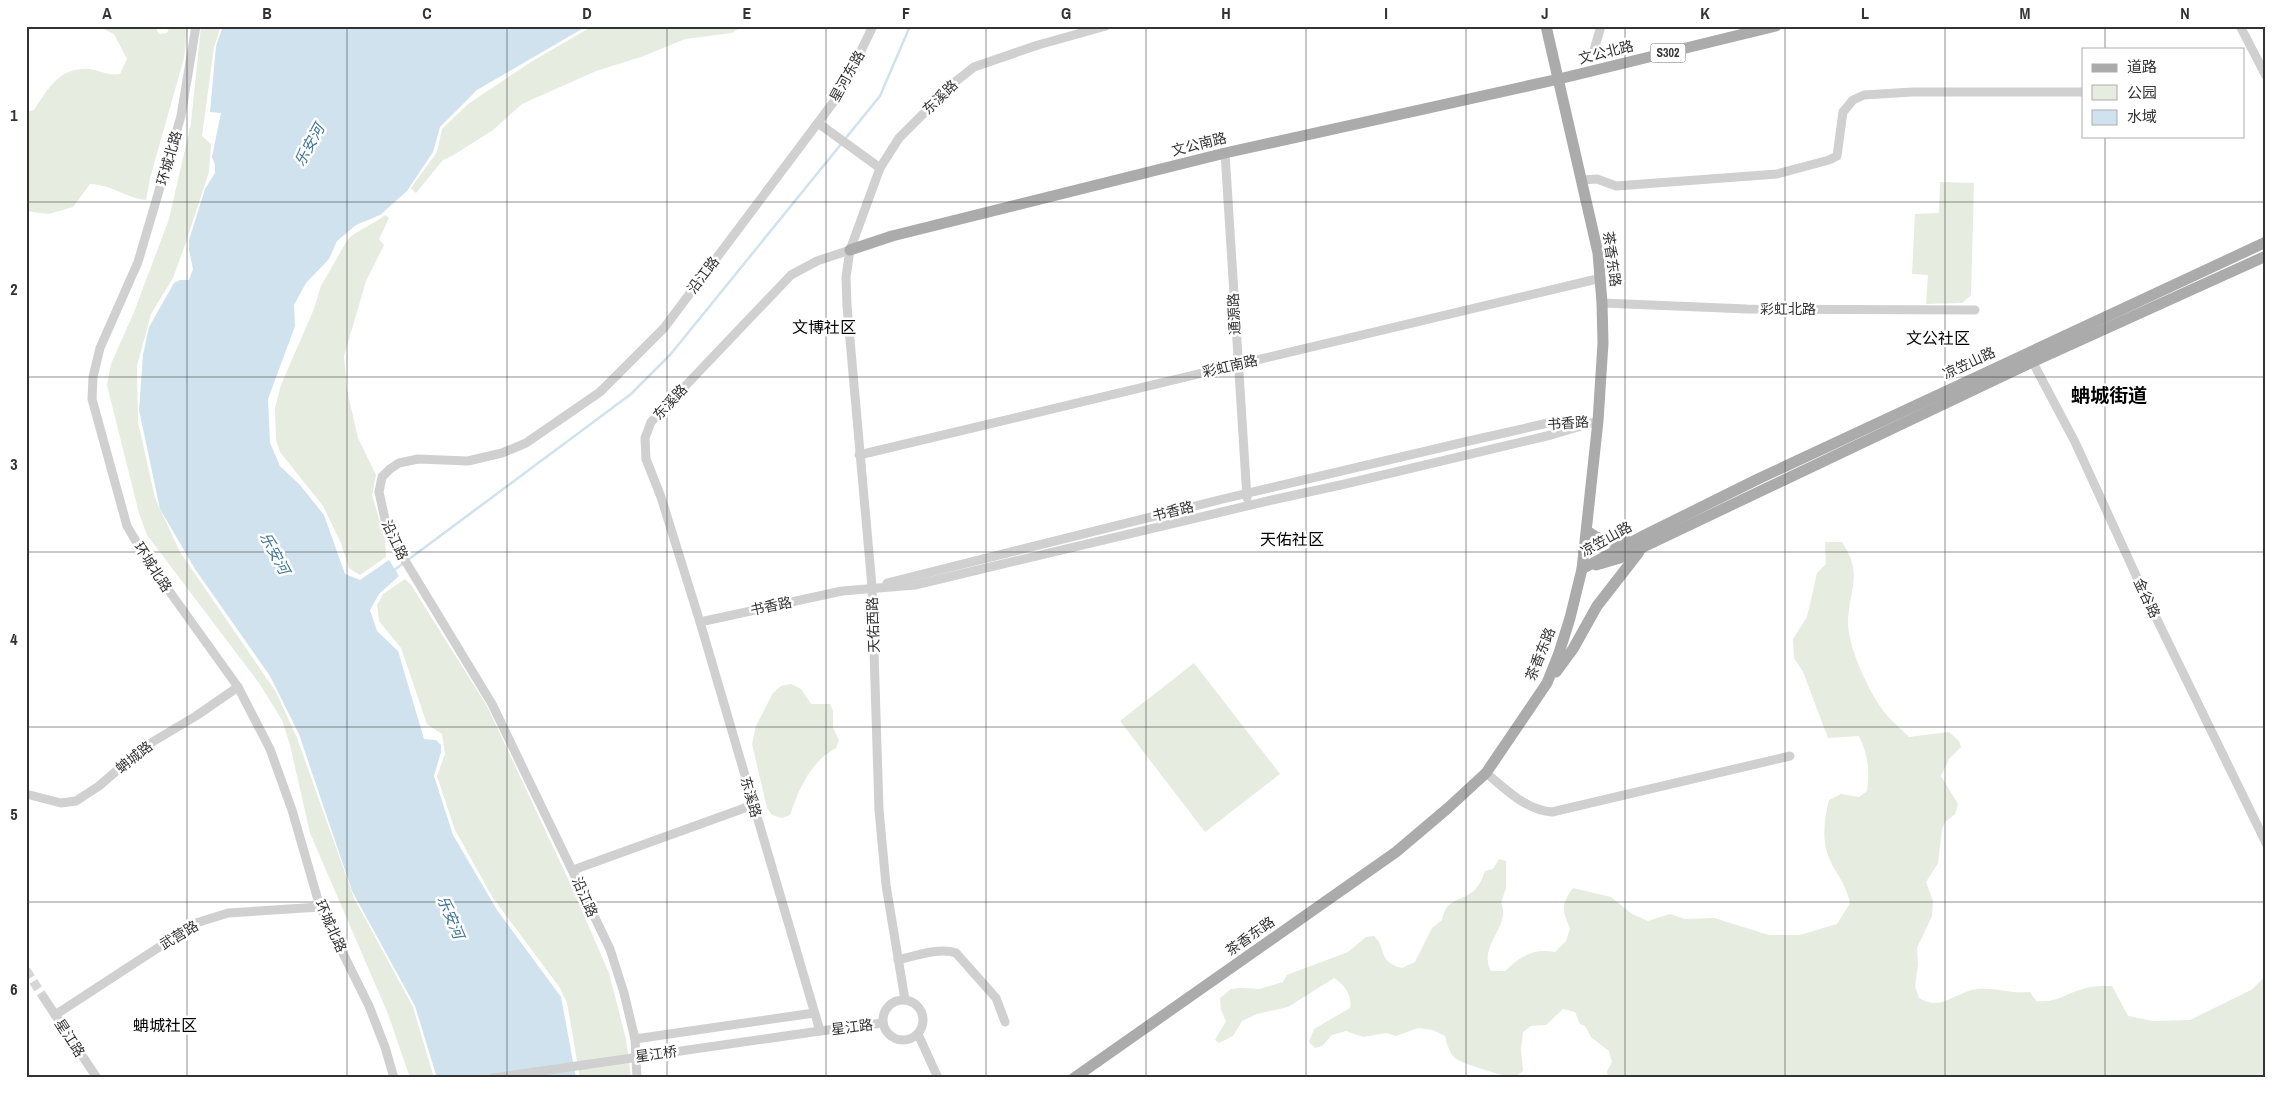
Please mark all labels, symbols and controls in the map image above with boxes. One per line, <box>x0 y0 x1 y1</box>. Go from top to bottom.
text: A <box>102 2 112 24</box>
text: B <box>262 2 272 24</box>
text: C <box>422 2 432 24</box>
text: D <box>582 2 592 24</box>
text: E <box>743 2 752 24</box>
text: F <box>902 2 910 24</box>
text: G <box>1061 2 1071 24</box>
text: H <box>1221 2 1231 24</box>
text: I <box>1384 2 1388 24</box>
text: J <box>1541 2 1549 24</box>
text: K <box>1700 2 1710 24</box>
text: L <box>1861 2 1869 24</box>
text: M <box>2020 2 2031 24</box>
text: N <box>2180 2 2190 24</box>
street label: 文公北路 <box>1577 36 1635 68</box>
road number: S302 <box>1650 44 1686 62</box>
street label: 星河东路 <box>826 47 868 105</box>
legend <box>2082 48 2244 138</box>
text: 道路 <box>2127 56 2157 77</box>
street label: 东溪路 <box>919 76 961 118</box>
text: 公园 <box>2127 82 2157 103</box>
text: 1 <box>10 104 18 126</box>
text: 水域 <box>2127 106 2157 127</box>
water label: 乐安河 <box>289 118 331 170</box>
street label: 文公南路 <box>1170 128 1228 160</box>
street label: 环城北路 <box>153 129 185 187</box>
street label: 茶香东路 <box>1599 230 1625 288</box>
street label: 沿江路 <box>683 253 723 297</box>
text: 2 <box>10 278 18 300</box>
street label: 通源路 <box>1224 293 1244 335</box>
street label: 彩虹北路 <box>1760 300 1816 318</box>
district label: 文博社区 <box>792 316 856 338</box>
district label: 文公社区 <box>1906 327 1970 349</box>
street label: 凉笠山路 <box>1940 343 1998 383</box>
street label: 彩虹南路 <box>1201 351 1259 381</box>
street label: 东溪路 <box>649 381 691 423</box>
district label: 蚺城街道 <box>2071 382 2147 408</box>
street label: 书香路 <box>1546 413 1590 433</box>
text: 3 <box>10 453 18 475</box>
street label: 书香路 <box>1150 497 1196 525</box>
street label: 沿江路 <box>378 517 412 563</box>
street label: 凉笠山路 <box>1577 518 1635 560</box>
water label: 乐安河 <box>255 528 296 580</box>
district label: 天佑社区 <box>1260 528 1324 550</box>
street label: 环城北路 <box>130 539 176 595</box>
street label: 金谷路 <box>2130 575 2164 621</box>
street label: 书香路 <box>749 593 793 619</box>
street label: 天佑西路 <box>863 597 883 653</box>
street label: 茶香东路 <box>1521 625 1559 683</box>
text: 4 <box>10 628 18 650</box>
street label: 蚺城路 <box>112 737 156 777</box>
street label: 东溪路 <box>737 774 765 820</box>
text: 5 <box>10 803 18 825</box>
street label: 沿江路 <box>568 874 602 920</box>
water label: 乐安河 <box>433 892 471 945</box>
street label: 环城北路 <box>311 897 351 955</box>
street label: 茶香东路 <box>1222 913 1278 959</box>
street label: 武营路 <box>156 916 202 954</box>
text: 6 <box>10 978 18 1000</box>
district label: 蚺城社区 <box>133 1014 197 1036</box>
street label: 星江路 <box>51 1015 89 1061</box>
street label: 星江路 <box>830 1016 874 1038</box>
street label: 星江桥 <box>634 1042 678 1066</box>

